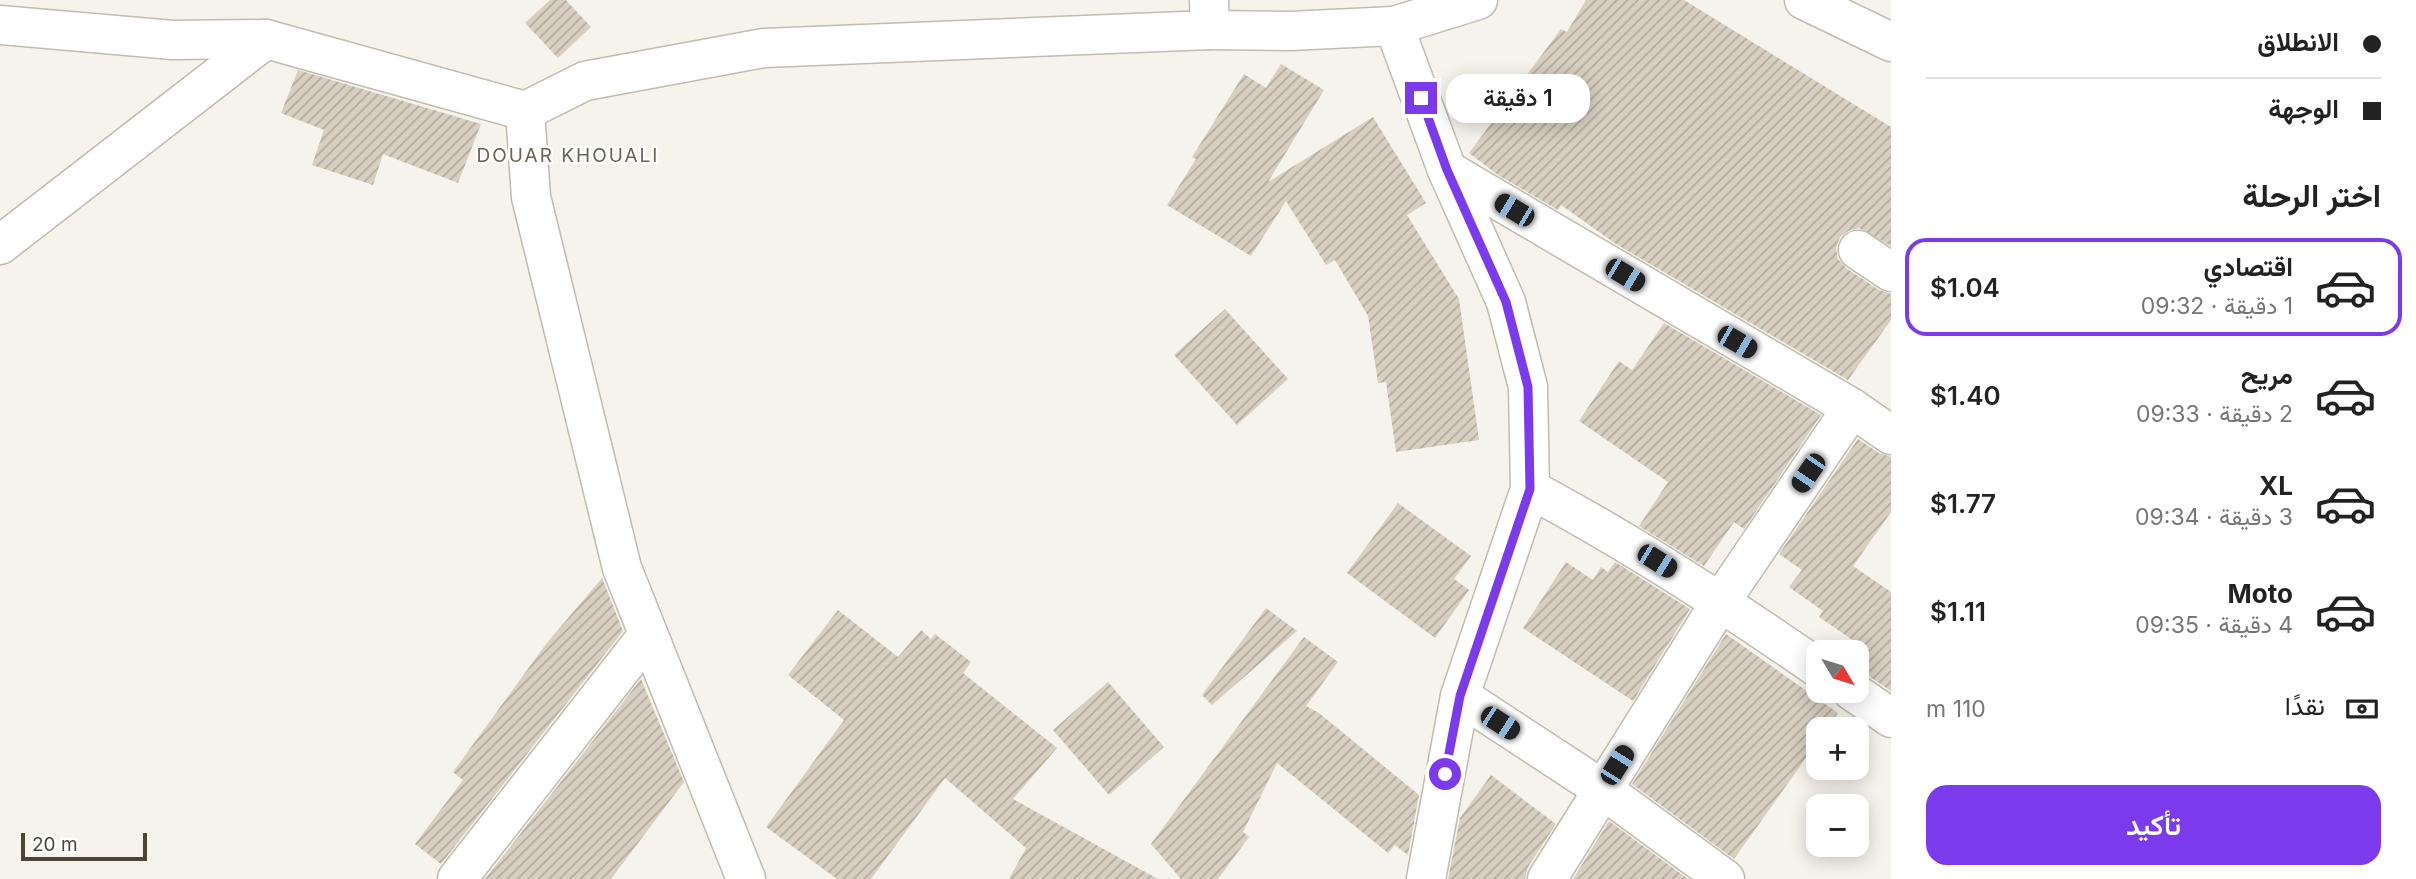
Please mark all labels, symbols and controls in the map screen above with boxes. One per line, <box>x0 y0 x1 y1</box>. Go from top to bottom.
text: الانطلاق <box>2257 26 2339 57</box>
callout: 1 دقيقة <box>1446 74 1589 122</box>
route end <box>1405 82 1437 114</box>
text: 1 دقيقة <box>1483 84 1553 112</box>
text: الوجهة <box>2268 93 2339 124</box>
district label: DOUAR KHOUALI <box>477 144 659 167</box>
text: اختر الرحلة <box>2242 176 2381 215</box>
car <box>1491 190 1538 230</box>
text: اقتصادي <box>2204 251 2293 282</box>
car <box>1602 255 1649 295</box>
icon: car <box>2314 256 2377 319</box>
text: $1.04 <box>1930 272 2000 303</box>
text: 1 دقيقة · 09:32 <box>2141 292 2293 320</box>
car <box>1714 322 1761 362</box>
text: مريح <box>2241 359 2293 390</box>
icon: car <box>2314 364 2377 427</box>
text: $1.40 <box>1930 380 2001 411</box>
text: 2 دقيقة · 09:33 <box>2136 400 2293 428</box>
car <box>1788 450 1829 496</box>
text: XL <box>2259 470 2293 501</box>
icon: car <box>2314 472 2377 535</box>
text: $1.77 <box>1930 488 1996 519</box>
text: 3 دقيقة · 09:34 <box>2135 503 2293 531</box>
car <box>1634 541 1681 581</box>
text: Moto <box>2228 578 2293 609</box>
icon: car <box>2314 580 2377 643</box>
text: $1.11 <box>1930 596 1986 627</box>
text: 4 دقيقة · 09:35 <box>2135 611 2293 639</box>
north arrow <box>1806 640 1869 704</box>
map controls <box>1806 640 1869 857</box>
text: نقدًا <box>2285 690 2325 721</box>
icon: cash <box>2343 690 2381 728</box>
text: 110 m <box>1926 695 1986 723</box>
car <box>1477 703 1524 743</box>
button: + <box>1806 717 1869 780</box>
car <box>1597 742 1638 788</box>
route start <box>1429 758 1461 790</box>
button: تأكيد <box>1926 785 2381 865</box>
button: − <box>1806 794 1869 857</box>
scale bar <box>21 830 147 862</box>
text: 20 m <box>32 833 78 856</box>

